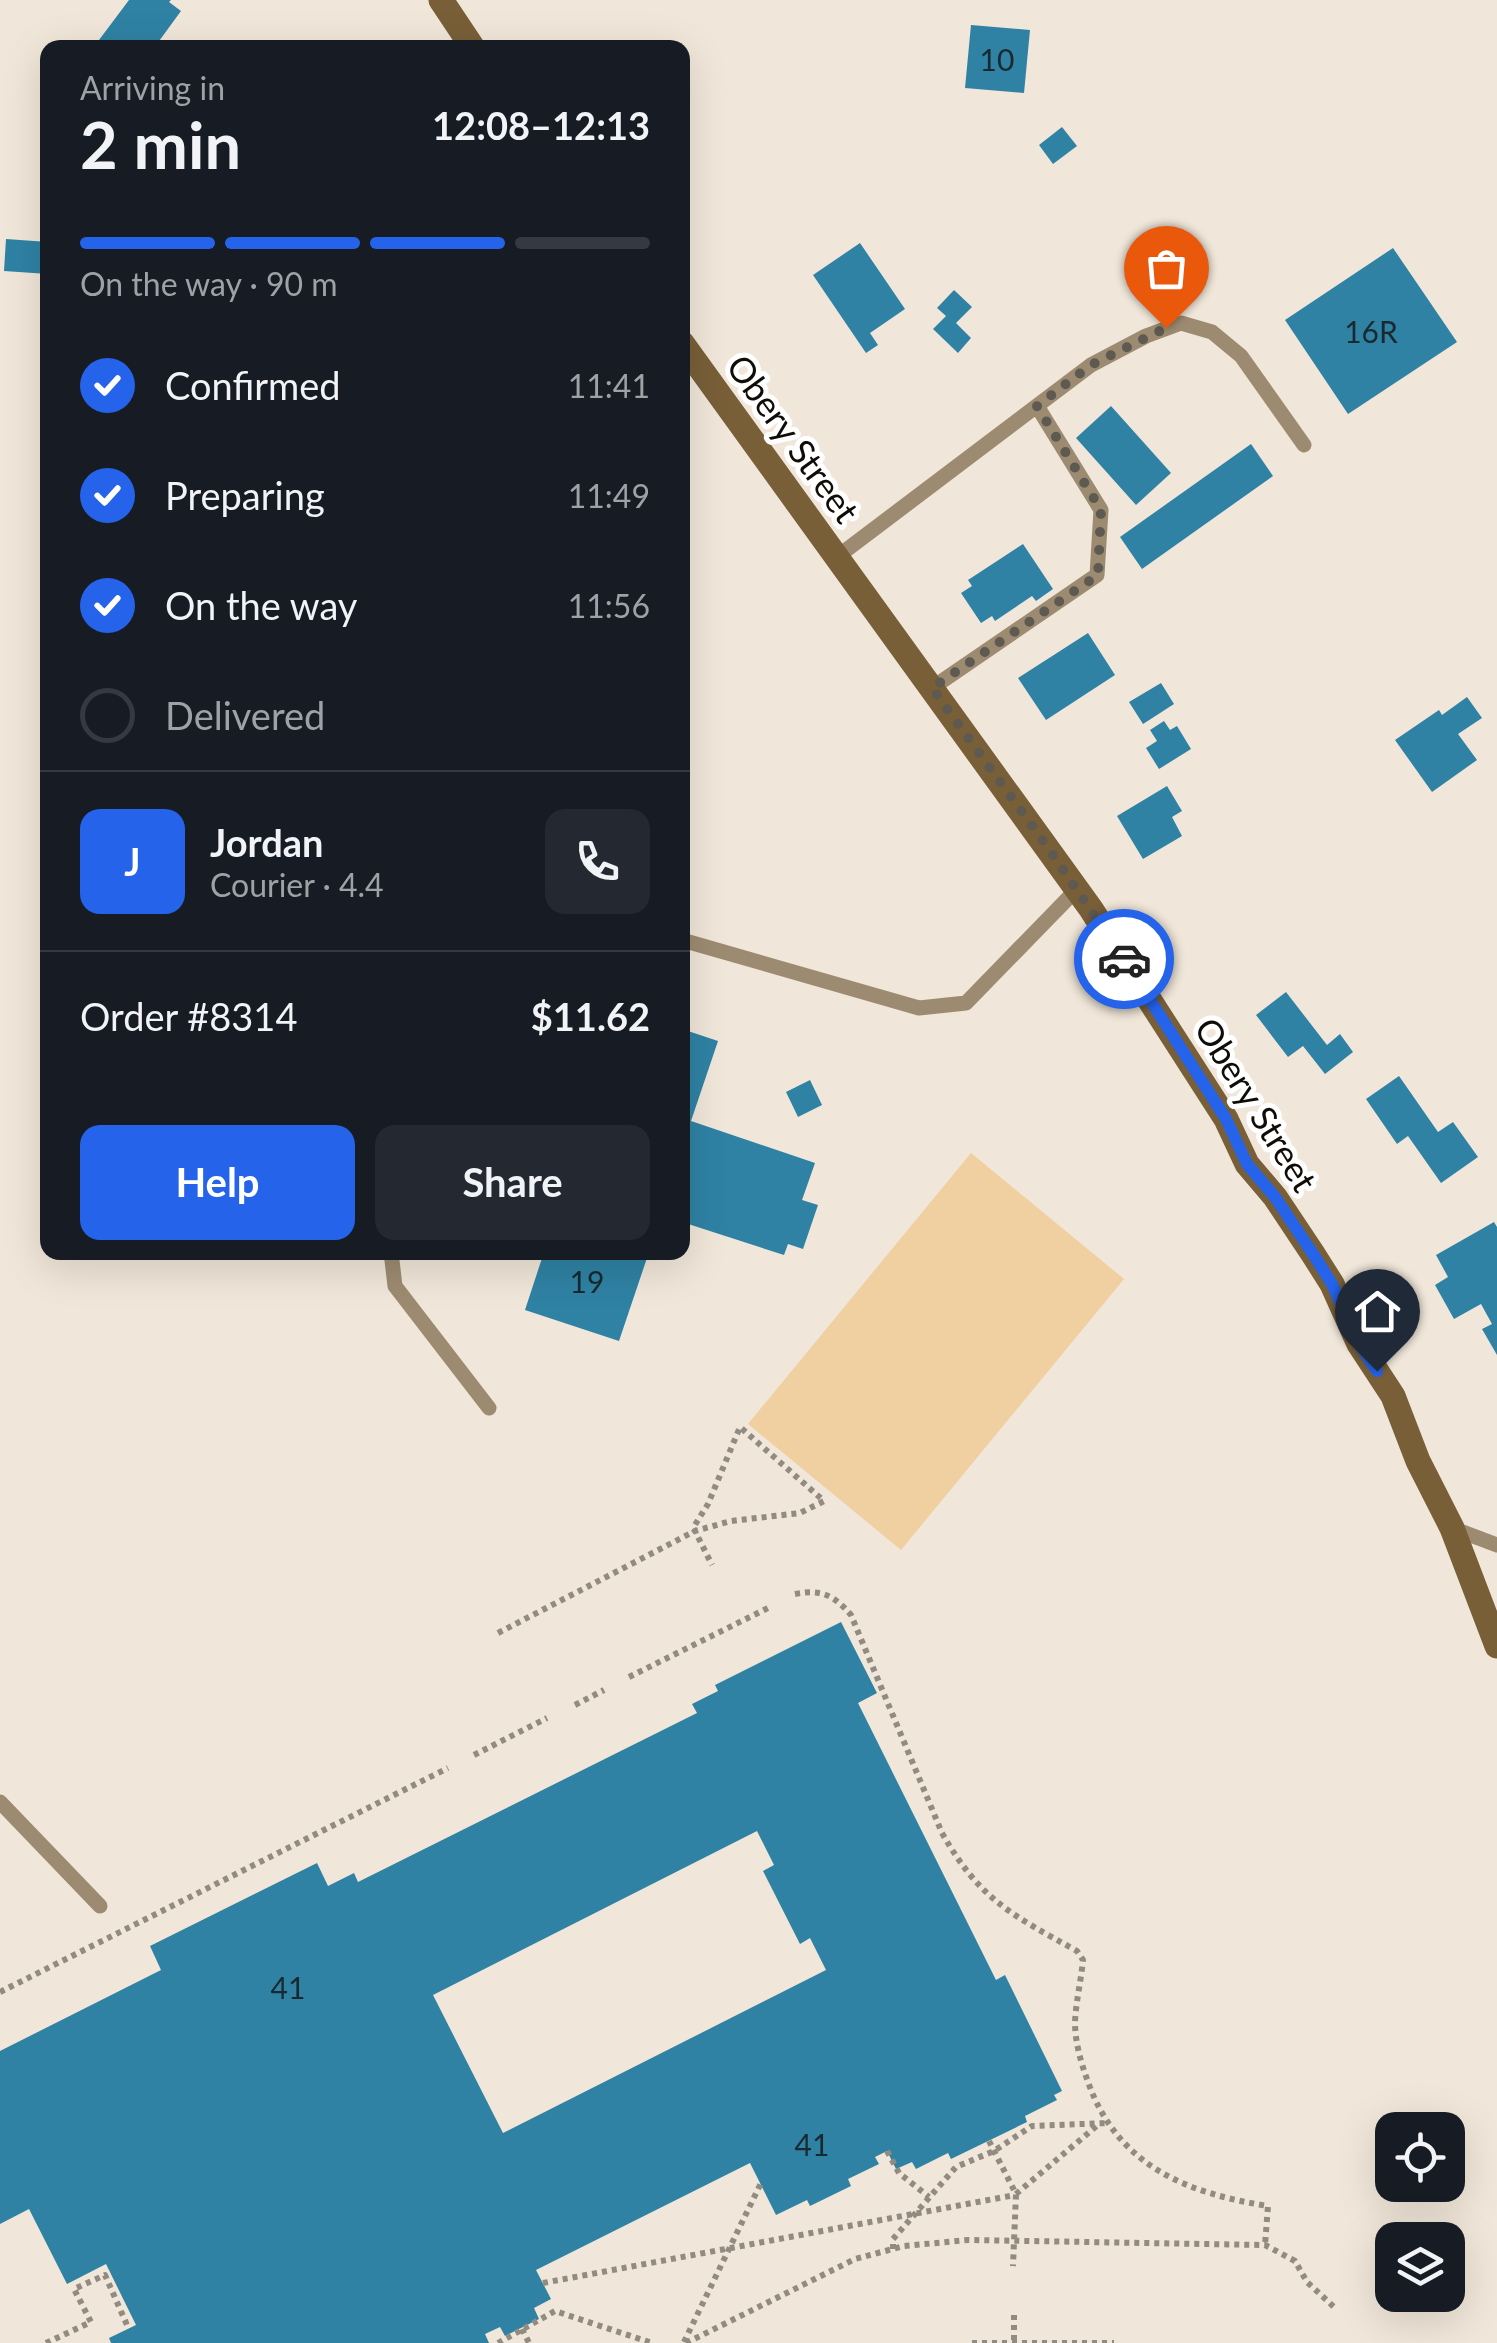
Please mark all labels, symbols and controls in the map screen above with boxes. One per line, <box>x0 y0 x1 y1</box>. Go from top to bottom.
house number: 10 <box>980 41 1014 77</box>
text: Arriving in <box>80 68 225 107</box>
text: 12:08–12:13 <box>432 102 650 148</box>
text: 2 min <box>80 105 241 183</box>
pin <box>1124 226 1209 329</box>
icon: bag <box>1139 241 1194 296</box>
text: On the way · 90 m <box>80 264 338 303</box>
house number: 16R <box>1344 313 1398 349</box>
street label: Obery Street <box>719 346 869 530</box>
icon: check <box>80 358 135 413</box>
text: Confirmed <box>165 362 341 408</box>
text: 11:41 <box>568 366 650 405</box>
icon: check <box>80 468 135 523</box>
text: Preparing <box>165 472 325 518</box>
text: 11:49 <box>568 476 650 515</box>
icon: check <box>80 578 135 633</box>
text: On the way <box>165 582 357 628</box>
text: 11:56 <box>568 586 650 625</box>
text: Delivered <box>165 692 325 738</box>
button: phone <box>545 809 650 914</box>
text: Jordan <box>210 819 323 865</box>
text: J <box>124 838 141 884</box>
text: Courier · 4.4 <box>210 865 384 904</box>
courier <box>1074 909 1174 1009</box>
icon: car <box>1097 932 1152 987</box>
text: Order #8314 <box>80 993 297 1039</box>
text: $11.62 <box>531 993 650 1039</box>
street label: Obery Street <box>1187 1009 1327 1199</box>
button: Help <box>80 1125 355 1240</box>
button: Share <box>375 1125 650 1240</box>
house number: 19 <box>570 1263 604 1299</box>
pin <box>1335 1269 1420 1372</box>
icon: home <box>1350 1284 1405 1339</box>
house number: 41 <box>271 1969 305 2005</box>
map controls <box>1375 2112 1465 2312</box>
button: locate <box>1375 2112 1465 2202</box>
house number: 41 <box>795 2126 829 2162</box>
button: layers <box>1375 2222 1465 2312</box>

